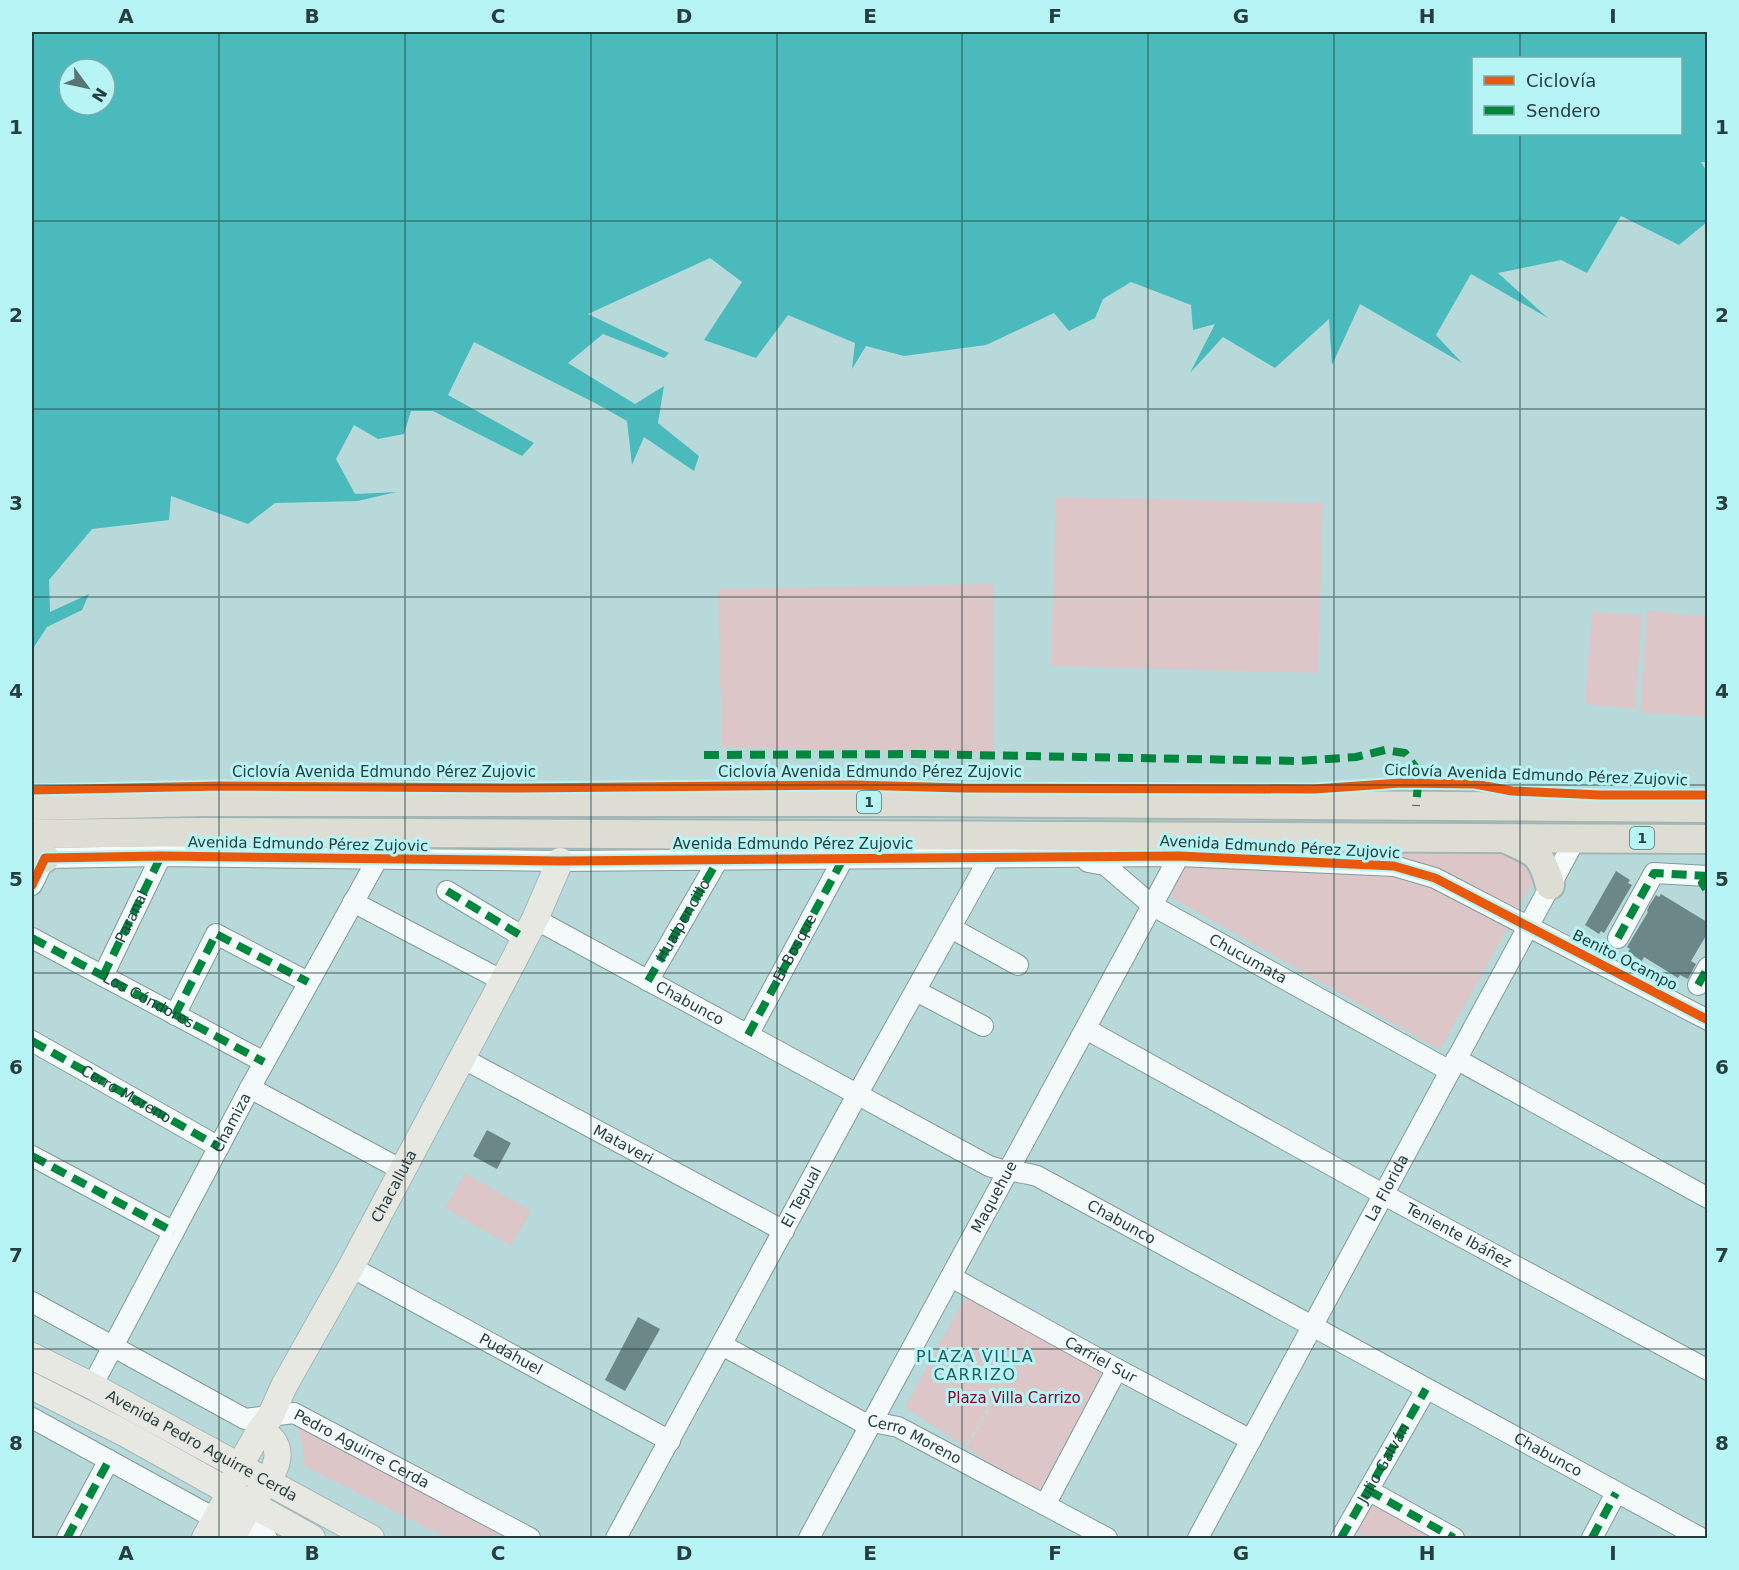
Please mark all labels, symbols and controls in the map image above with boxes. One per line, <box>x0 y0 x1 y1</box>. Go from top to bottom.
text: A <box>118 4 134 28</box>
text: B <box>304 4 320 28</box>
text: C <box>491 4 505 28</box>
text: D <box>676 4 692 28</box>
text: E <box>863 4 877 28</box>
text: F <box>1048 4 1062 28</box>
text: G <box>1233 4 1249 28</box>
text: H <box>1419 4 1435 28</box>
text: I <box>1609 4 1617 28</box>
north arrow <box>57 57 117 117</box>
legend <box>1472 57 1682 135</box>
text: Ciclovía <box>1526 70 1596 91</box>
text: N <box>88 84 111 106</box>
text: Sendero <box>1526 100 1600 121</box>
text: 1 <box>9 115 23 139</box>
text: 1 <box>1715 115 1729 139</box>
text: 2 <box>9 303 23 327</box>
text: 2 <box>1715 303 1729 327</box>
text: 3 <box>9 491 23 515</box>
text: 3 <box>1715 491 1729 515</box>
text: 4 <box>9 679 23 703</box>
text: 4 <box>1715 679 1729 703</box>
street label: Ciclovía Avenida Edmundo Pérez Zujovic <box>1384 761 1688 789</box>
street label: Ciclovía Avenida Edmundo Pérez Zujovic <box>232 763 536 781</box>
street label: Ciclovía Avenida Edmundo Pérez Zujovic <box>718 763 1022 781</box>
road number: 1 <box>857 791 881 813</box>
road number: 1 <box>1630 827 1654 849</box>
street label: Avenida Edmundo Pérez Zujovic <box>1159 832 1401 862</box>
street label: Avenida Edmundo Pérez Zujovic <box>188 833 428 855</box>
street label: Avenida Edmundo Pérez Zujovic <box>673 835 913 853</box>
text: 5 <box>9 867 23 891</box>
text: 5 <box>1715 867 1729 891</box>
street label: Hualpencillo <box>652 876 714 965</box>
street label: Paranal <box>111 888 152 946</box>
street label: El Bosque <box>770 911 821 985</box>
street label: Benito Ocampo <box>1569 926 1681 994</box>
street label: Chucumata <box>1206 930 1290 988</box>
street label: Los Cóndores <box>100 969 197 1032</box>
street label: Chabunco <box>652 977 727 1029</box>
text: 6 <box>9 1055 23 1079</box>
text: 6 <box>1715 1055 1729 1079</box>
street label: Cerro Moreno <box>77 1061 174 1127</box>
street label: Chamiza <box>208 1090 255 1156</box>
street label: Mataveri <box>590 1121 656 1168</box>
street label: Chacalluta <box>367 1147 421 1226</box>
street label: La Florida <box>1362 1151 1412 1224</box>
street label: Maquehue <box>967 1158 1021 1236</box>
street label: El Tepual <box>778 1164 825 1231</box>
street label: Chabunco <box>1084 1196 1159 1248</box>
street label: Teniente Ibáñez <box>1402 1199 1515 1271</box>
text: 7 <box>9 1243 23 1267</box>
text: 7 <box>1715 1243 1729 1267</box>
street label: Pudahuel <box>476 1330 546 1379</box>
street label: Carriel Sur <box>1062 1333 1140 1387</box>
district label: PLAZA VILLA CARRIZO <box>916 1347 1034 1384</box>
street label: Avenida Pedro Aguirre Cerda <box>103 1386 301 1505</box>
park label: Plaza Villa Carrizo <box>947 1389 1081 1407</box>
street label: Pedro Aguirre Cerda <box>291 1406 433 1492</box>
street label: Cerro Moreno <box>868 1413 964 1468</box>
street label: Julio Galván <box>1353 1420 1413 1507</box>
street label: Chabunco <box>1511 1429 1585 1481</box>
text: 8 <box>9 1431 23 1455</box>
text: 8 <box>1715 1431 1729 1455</box>
text: A <box>118 1541 134 1565</box>
text: B <box>304 1541 320 1565</box>
text: C <box>491 1541 505 1565</box>
text: D <box>676 1541 692 1565</box>
text: E <box>863 1541 877 1565</box>
text: F <box>1048 1541 1062 1565</box>
text: G <box>1233 1541 1249 1565</box>
text: H <box>1419 1541 1435 1565</box>
text: I <box>1609 1541 1617 1565</box>

